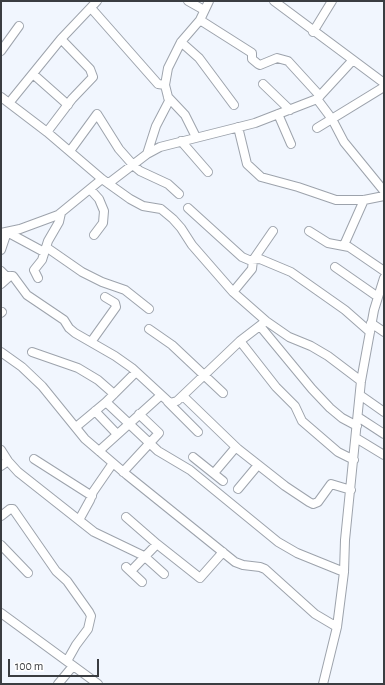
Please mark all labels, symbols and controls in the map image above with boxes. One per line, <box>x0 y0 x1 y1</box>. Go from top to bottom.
scale bar <box>10 651 101 677</box>
text: 100 m <box>15 660 43 672</box>

